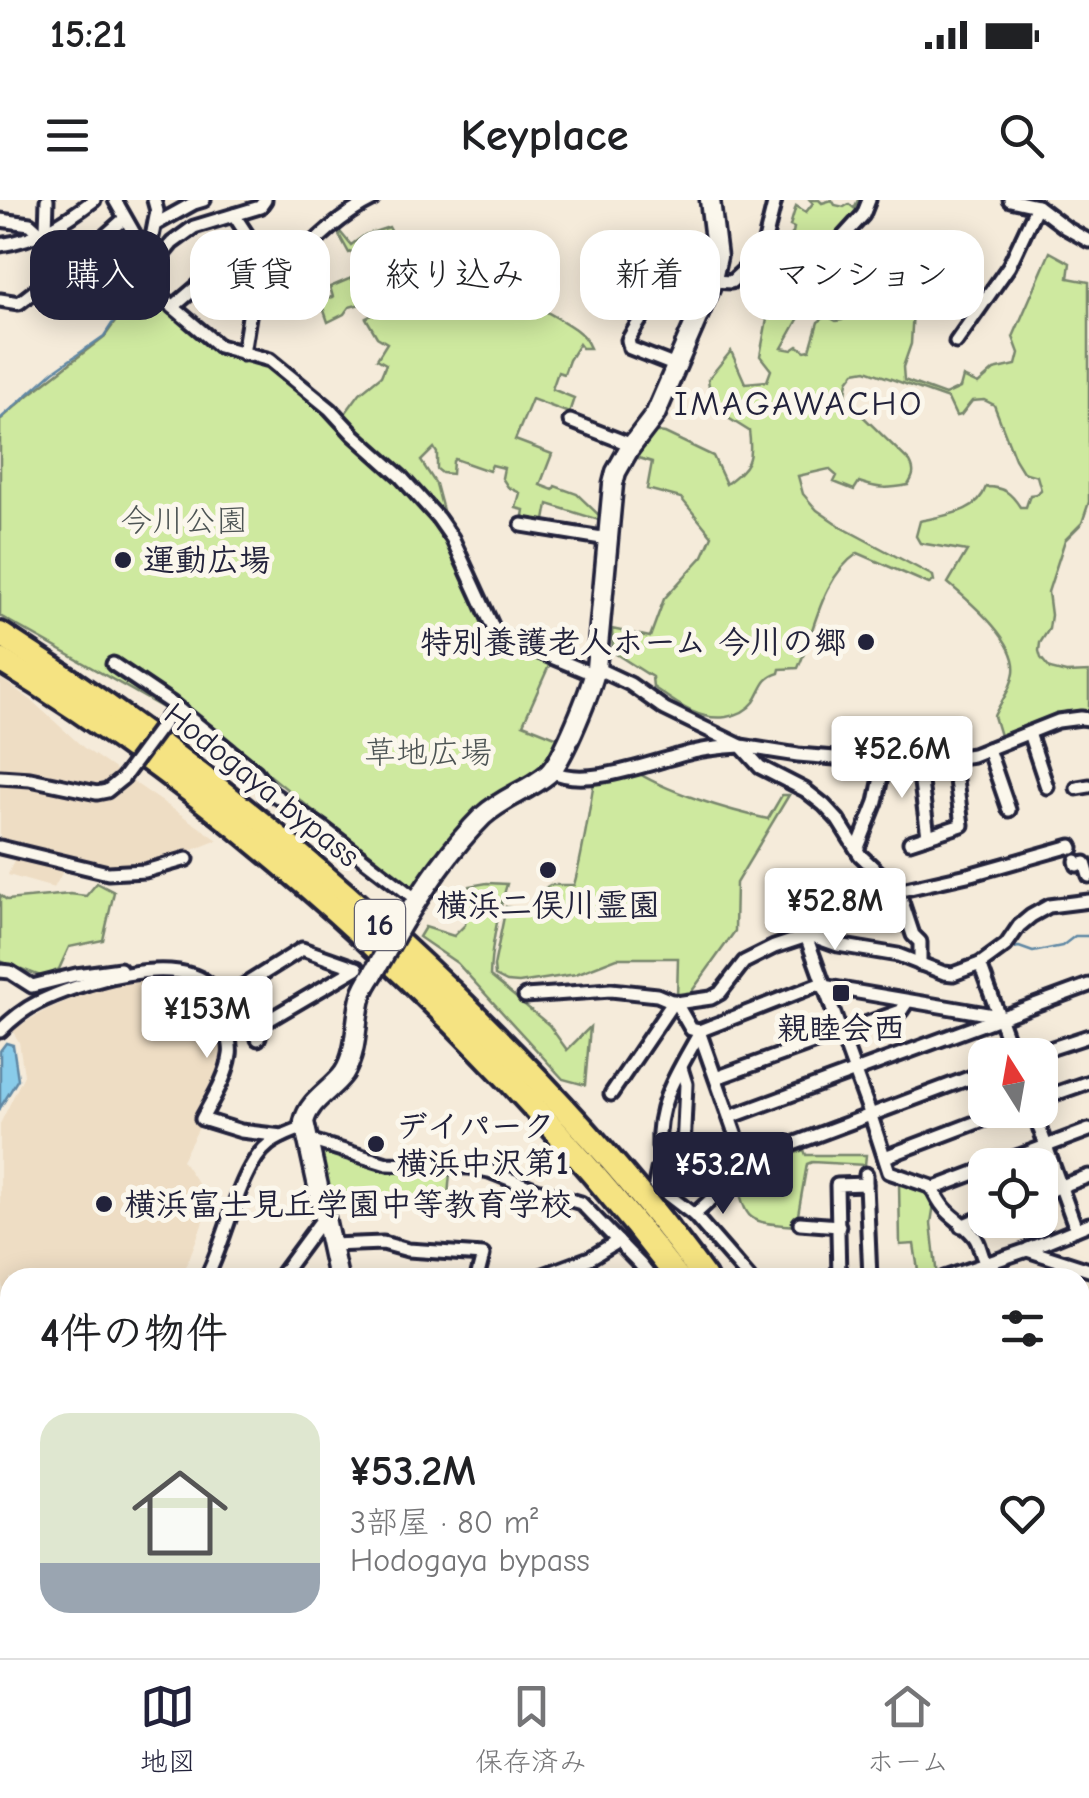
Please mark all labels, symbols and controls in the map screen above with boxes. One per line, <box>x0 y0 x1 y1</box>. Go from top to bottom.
text: 15:21 <box>50 13 127 57</box>
icon: menu <box>40 108 95 163</box>
icon: search <box>994 108 1049 163</box>
text: Keyplace <box>460 109 629 161</box>
chip: 購入 <box>30 230 170 320</box>
chip: 賃貸 <box>190 230 330 320</box>
chip: 絞り込み <box>350 230 560 320</box>
chip: 新着 <box>580 230 720 320</box>
chip: マンション <box>740 230 984 320</box>
district label: IMAGAWACHO <box>674 383 924 424</box>
park label: 今川公園 <box>120 502 248 539</box>
place label: 運動広場 <box>143 542 271 579</box>
marker: 運動広場 <box>112 549 134 571</box>
place label: 特別養護老人ホーム 今川の郷 <box>420 624 846 661</box>
marker: 特別養護老人ホーム 今川の郷 <box>855 631 877 653</box>
street label: Hodogaya bypass <box>157 695 367 875</box>
pin: ¥52.6M <box>821 716 983 801</box>
text: ¥52.6M <box>854 730 951 767</box>
park label: 草地広場 <box>364 734 492 771</box>
marker: 横浜二俣川霊園 <box>537 859 559 881</box>
pin: ¥52.8M <box>754 868 916 953</box>
text: ¥52.8M <box>787 882 883 919</box>
place label: 横浜二俣川霊園 <box>436 887 660 924</box>
road number: 16 <box>355 900 405 950</box>
pin: ¥153M <box>137 976 277 1061</box>
marker: 親睦会西 <box>830 982 852 1004</box>
text: ¥153M <box>164 990 250 1027</box>
place label: 親睦会西 <box>777 1010 905 1047</box>
north arrow <box>968 1038 1058 1128</box>
map controls <box>968 1038 1058 1238</box>
place label: デイパーク 横浜中沢第1 <box>396 1108 569 1182</box>
pin: ¥53.2M <box>642 1132 804 1217</box>
marker: デイパーク 横浜中沢第1 <box>365 1133 387 1155</box>
text: ¥53.2M <box>675 1146 771 1183</box>
button: locate <box>968 1148 1058 1238</box>
place label: 横浜富士見丘学園中等教育学校 <box>124 1186 572 1223</box>
marker: 横浜富士見丘学園中等教育学校 <box>93 1193 115 1215</box>
icon: filters <box>995 1301 1050 1356</box>
text: 4件の物件 <box>40 1309 228 1358</box>
text: ¥53.2M <box>350 1447 476 1496</box>
icon: home <box>120 1453 240 1573</box>
icon: heart <box>995 1486 1050 1541</box>
text: 3部屋 · 80 m² <box>350 1504 538 1541</box>
text: Hodogaya bypass <box>350 1542 590 1579</box>
tab: 地図 <box>140 1679 196 1779</box>
tab: 保存済み <box>475 1679 587 1779</box>
tab: ホーム <box>866 1679 949 1779</box>

